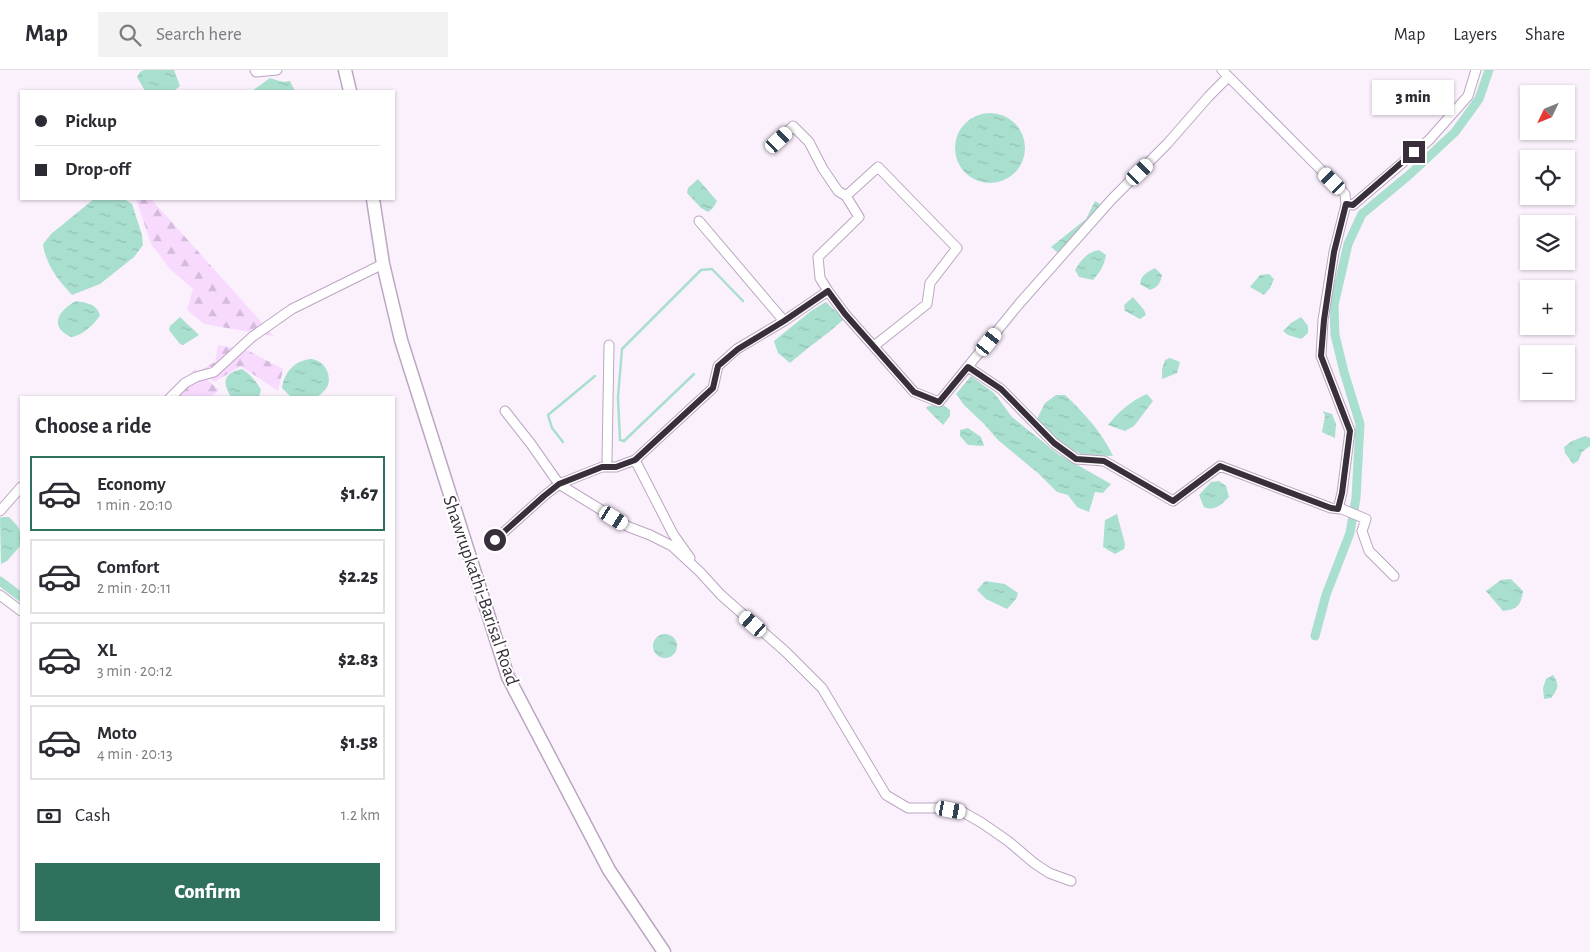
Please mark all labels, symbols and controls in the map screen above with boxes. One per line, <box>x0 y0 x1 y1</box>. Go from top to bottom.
search box <box>98 12 448 57</box>
icon: search <box>116 21 144 49</box>
text: Map <box>25 22 68 46</box>
text: Search here <box>156 25 242 44</box>
text: Map <box>1394 26 1425 44</box>
text: Layers <box>1453 26 1497 44</box>
text: Share <box>1525 26 1565 44</box>
callout: 3 min <box>1373 79 1455 114</box>
north arrow <box>1520 85 1575 140</box>
map controls <box>1520 85 1575 400</box>
text: 3 min <box>1395 89 1431 105</box>
text: Pickup <box>65 112 117 131</box>
car <box>762 124 795 156</box>
route end <box>1403 141 1425 163</box>
button: locate <box>1520 150 1575 205</box>
car <box>1124 156 1156 188</box>
text: Drop-off <box>65 160 130 179</box>
car <box>1316 165 1347 197</box>
button: layers <box>1520 215 1575 270</box>
button: + <box>1520 280 1575 335</box>
car <box>973 326 1004 358</box>
button: − <box>1520 345 1575 400</box>
text: Choose a ride <box>35 415 151 437</box>
icon: car <box>37 471 82 516</box>
text: Economy <box>97 475 166 494</box>
text: $1.67 <box>340 484 378 503</box>
street label: Shawrupkathi-Barisal Road <box>439 493 522 688</box>
text: 1 min · 20:10 <box>97 497 172 513</box>
car <box>597 504 630 532</box>
route start <box>484 529 506 551</box>
icon: car <box>37 554 82 599</box>
text: Comfort <box>97 558 159 577</box>
text: $2.25 <box>338 567 378 586</box>
text: 2 min · 20:11 <box>97 580 171 596</box>
car <box>736 608 769 640</box>
icon: car <box>37 637 82 682</box>
text: XL <box>97 641 117 660</box>
text: $2.83 <box>338 650 378 669</box>
text: 3 min · 20:12 <box>97 663 172 679</box>
icon: car <box>37 720 82 765</box>
text: Moto <box>97 724 137 743</box>
text: $1.58 <box>340 733 378 752</box>
text: 4 min · 20:13 <box>97 746 173 762</box>
car <box>934 800 967 820</box>
icon: cash <box>35 802 63 830</box>
text: Cash <box>75 806 111 825</box>
text: 1.2 km <box>341 807 380 823</box>
button: Confirm <box>35 863 380 921</box>

